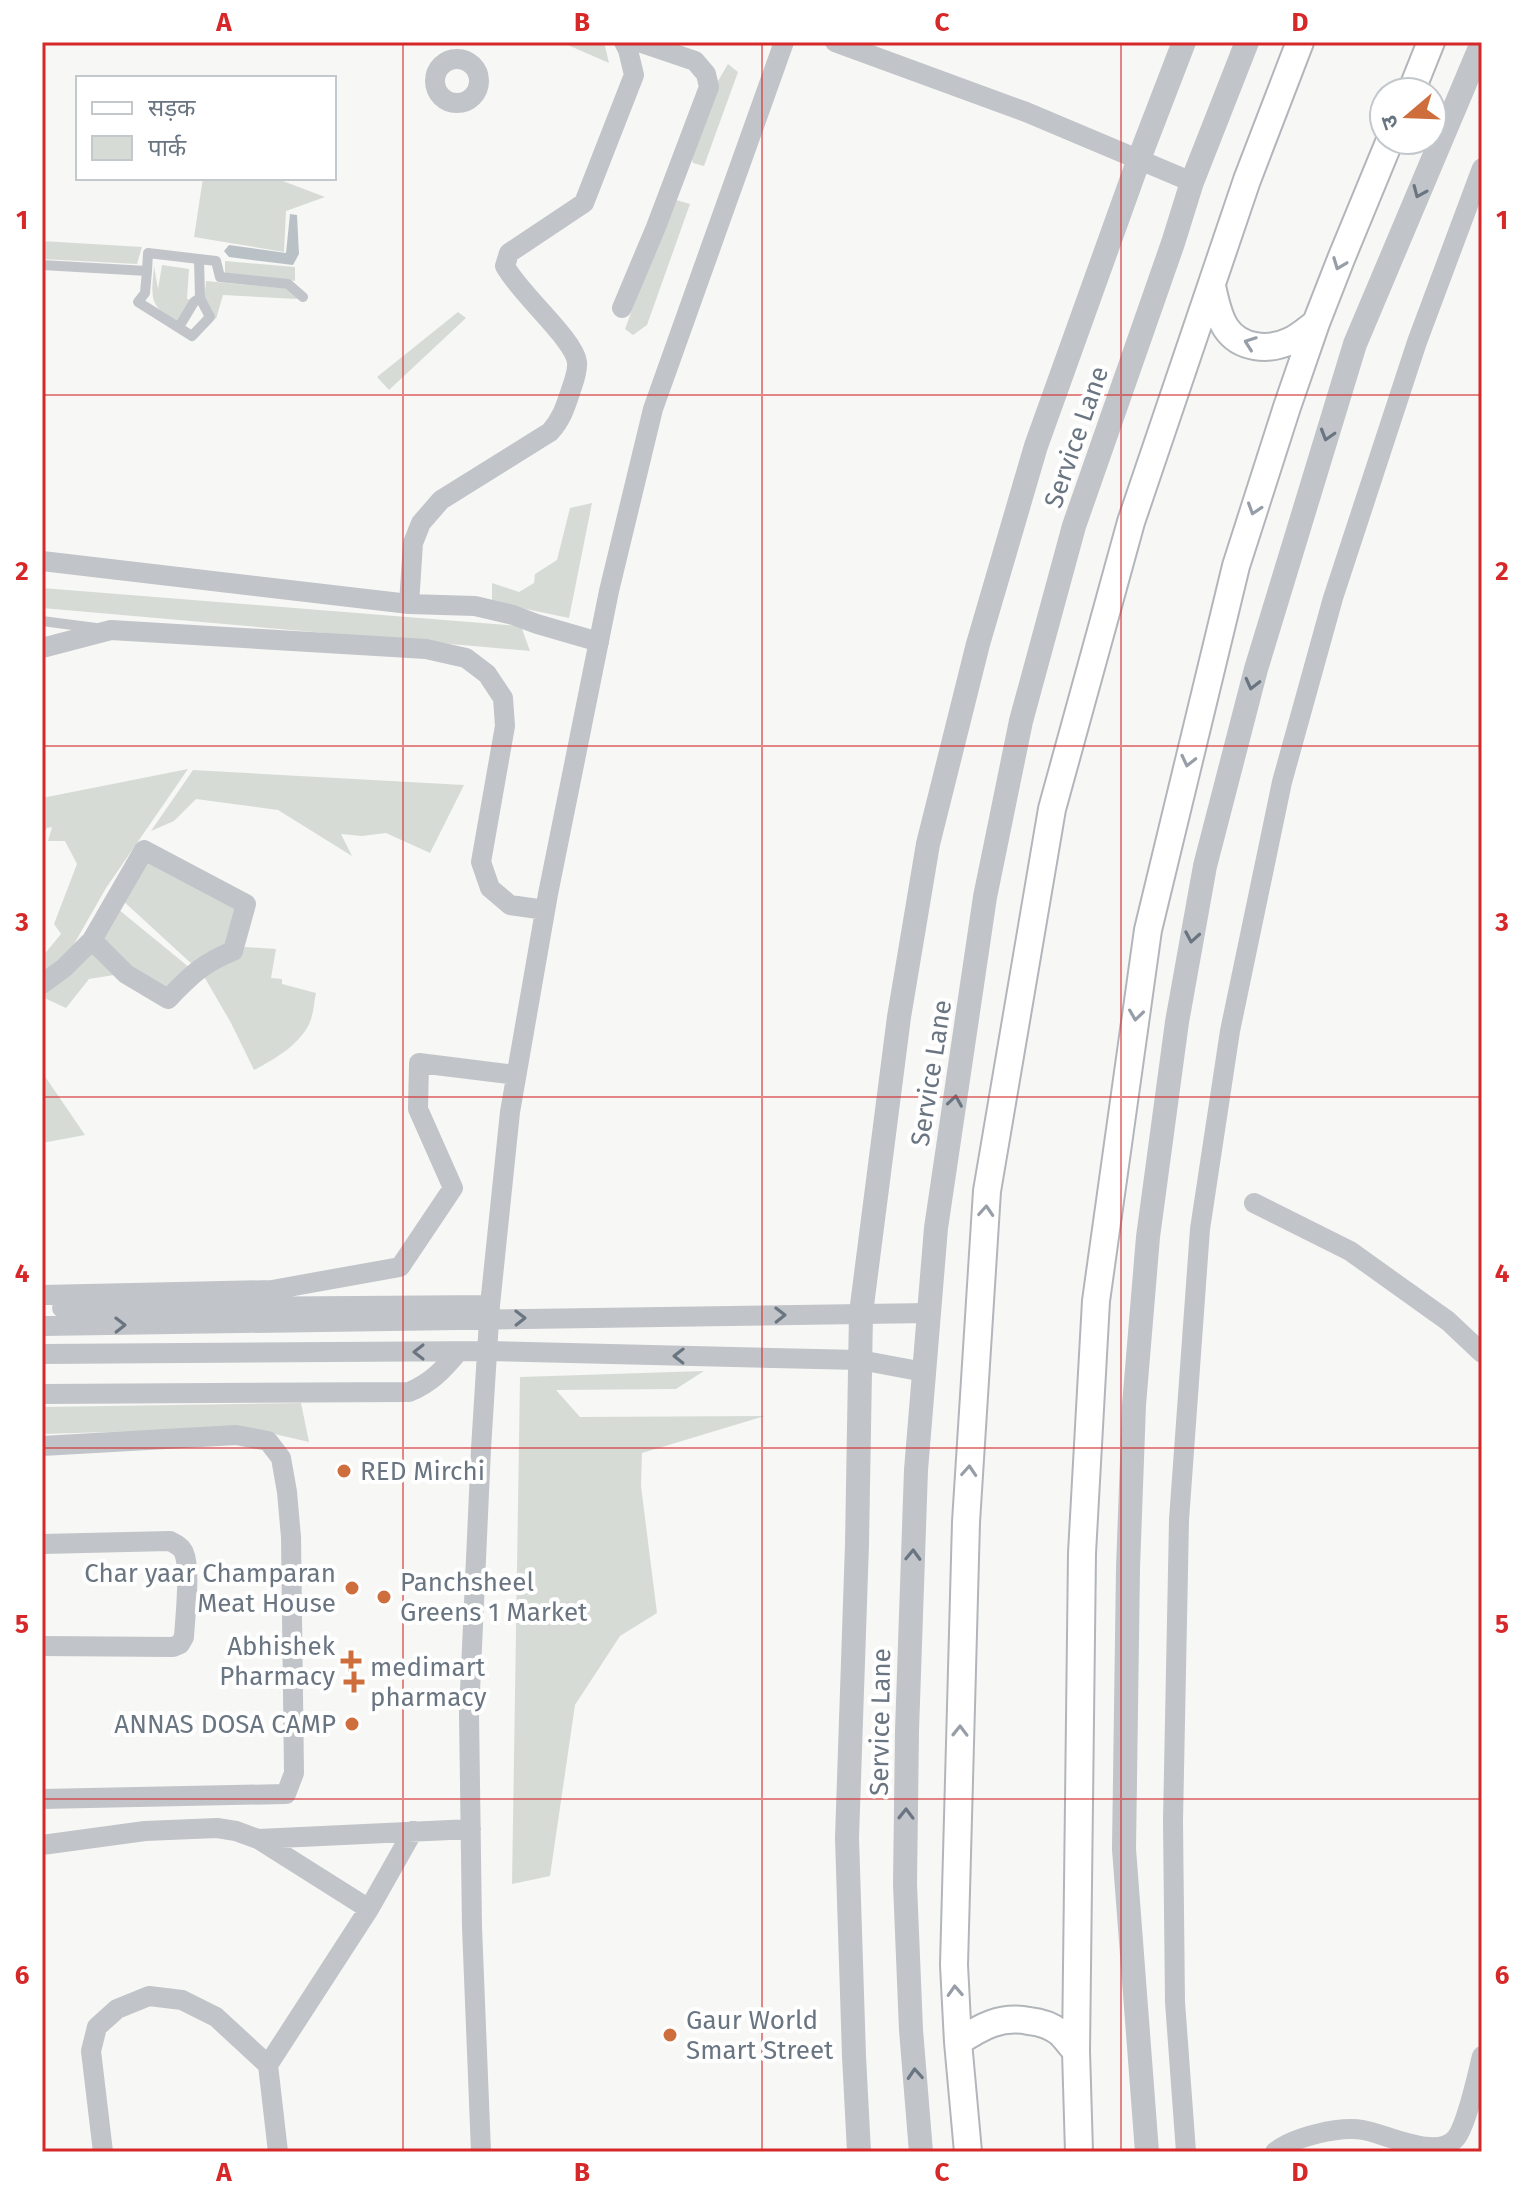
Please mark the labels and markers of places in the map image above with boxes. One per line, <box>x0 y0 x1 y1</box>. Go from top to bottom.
place label: RED Mirchi <box>360 1456 485 1487</box>
marker: RED Mirchi <box>335 1462 353 1480</box>
place label: Char yaar Champaran Meat House <box>84 1558 336 1619</box>
place label: Panchsheel Greens 1 Market <box>400 1567 588 1628</box>
marker: Char yaar Champaran Meat House <box>343 1579 361 1597</box>
marker: Panchsheel Greens 1 Market <box>375 1588 393 1606</box>
place label: Abhishek Pharmacy <box>219 1631 336 1692</box>
marker: Abhishek Pharmacy <box>342 1652 360 1670</box>
place label: medimart pharmacy <box>370 1652 487 1713</box>
marker: medimart pharmacy <box>345 1673 363 1691</box>
place label: ANNAS DOSA CAMP <box>114 1709 336 1740</box>
marker: ANNAS DOSA CAMP <box>343 1715 361 1733</box>
place label: Gaur World Smart Street <box>686 2005 834 2066</box>
marker: Gaur World Smart Street <box>661 2026 679 2044</box>

